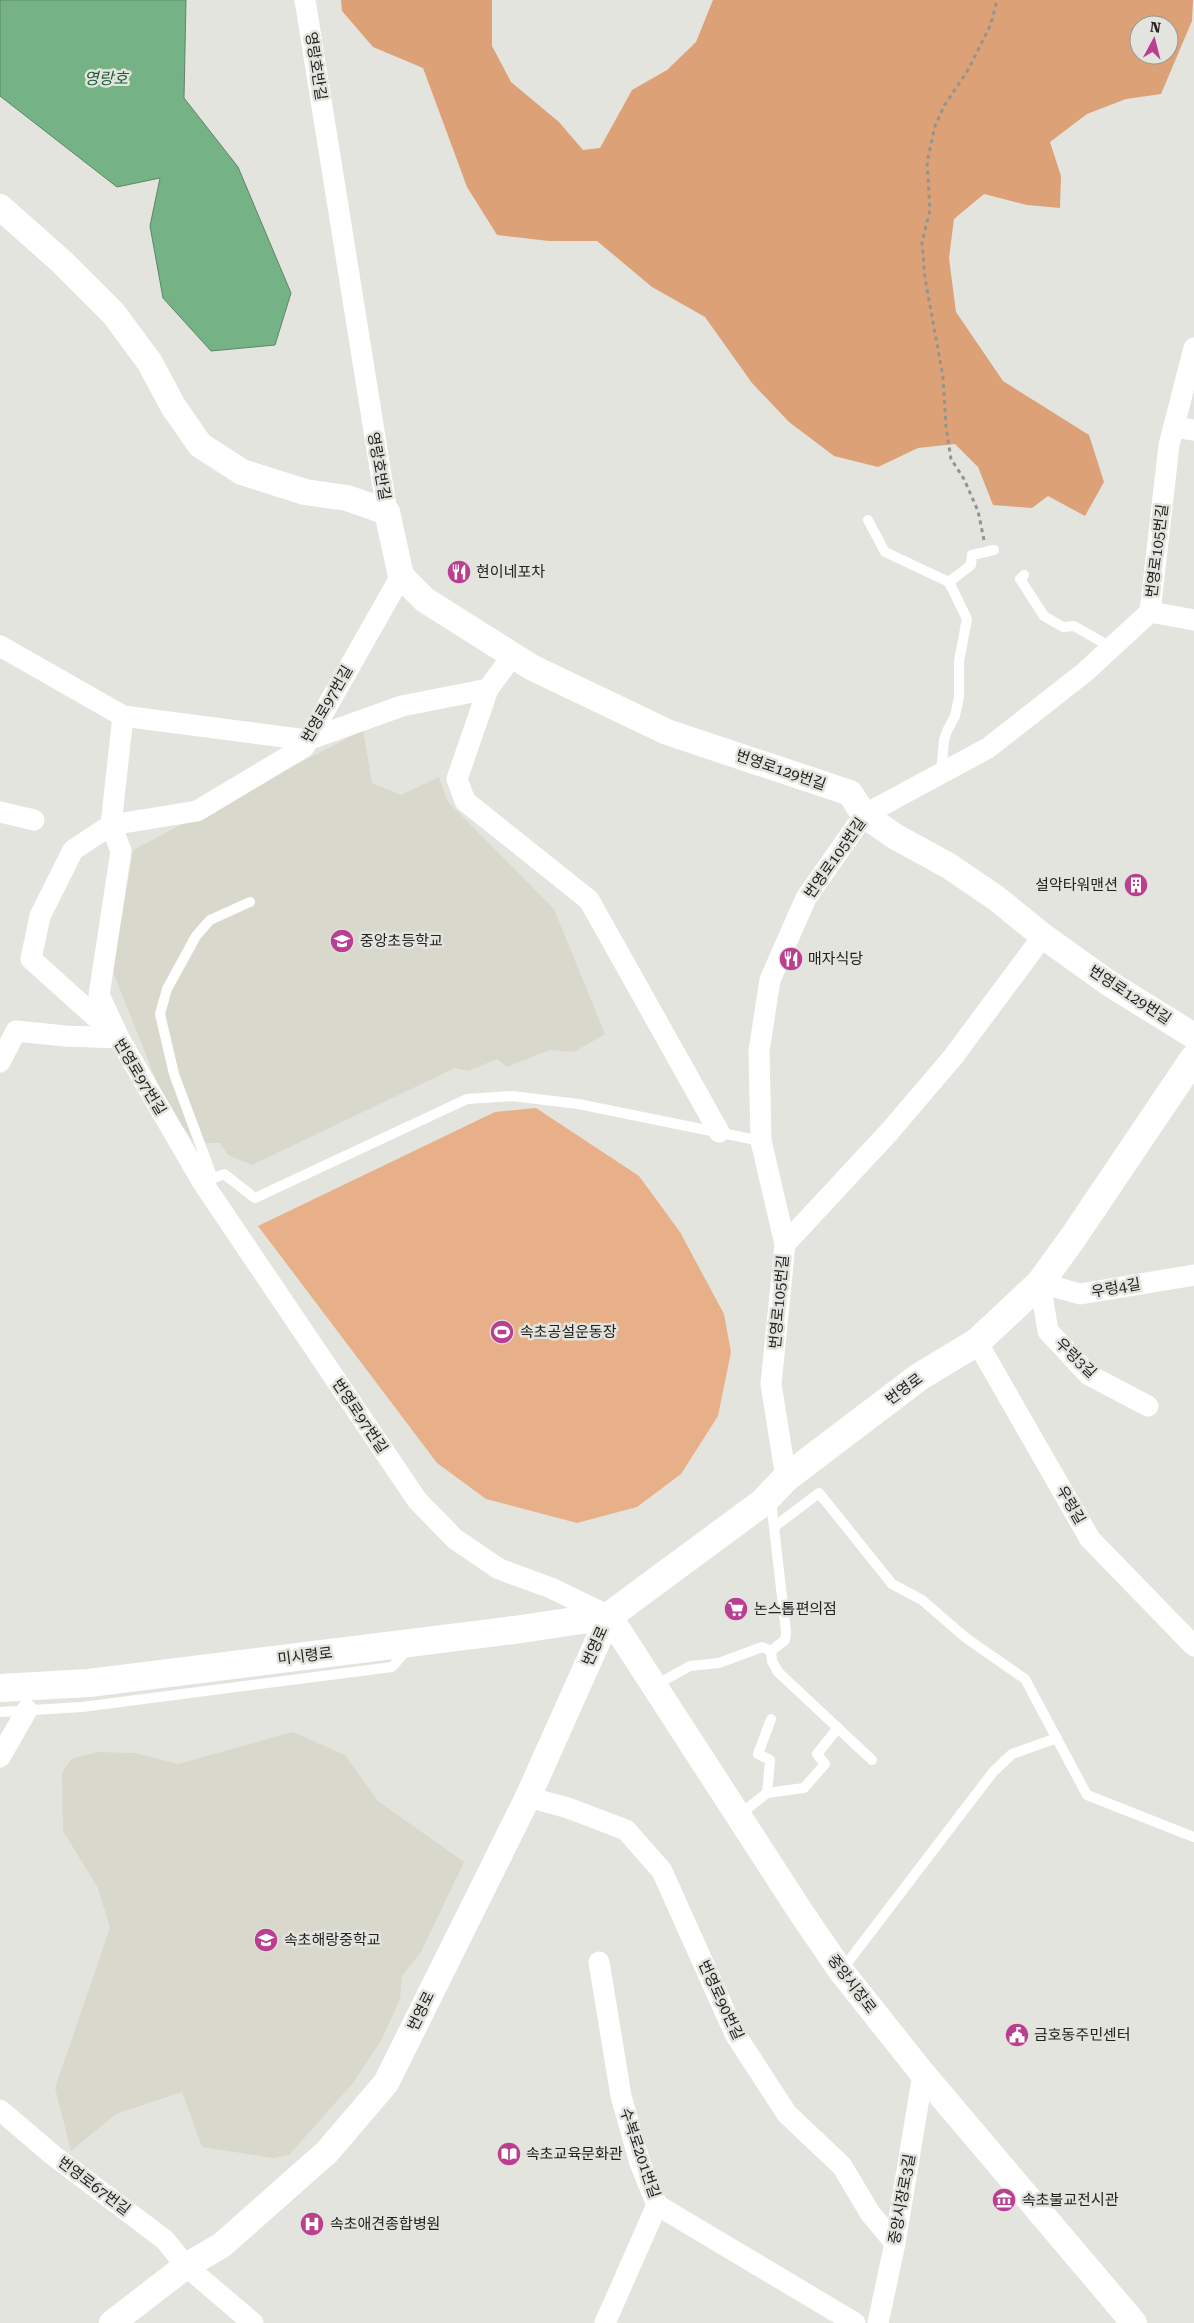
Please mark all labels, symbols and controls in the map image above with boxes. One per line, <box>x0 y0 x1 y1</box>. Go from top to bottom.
north arrow <box>1129 15 1179 65</box>
text: N <box>1149 18 1162 36</box>
street label: 영랑호반길 <box>302 31 330 101</box>
water label: 영랑호 <box>84 69 129 88</box>
street label: 영랑호반길 <box>364 430 394 502</box>
street label: 번영로105번길 <box>1142 503 1172 599</box>
restaurant icon: 현이네포차 <box>446 559 472 585</box>
place label: 현이네포차 <box>476 563 545 581</box>
street label: 번영로97번길 <box>298 662 356 746</box>
street label: 번영로129번길 <box>734 746 828 794</box>
street label: 번영로105번길 <box>801 814 869 902</box>
building icon: 설악타워맨션 <box>1123 872 1149 898</box>
place label: 설악타워맨션 <box>1035 876 1118 894</box>
school or university icon: 중앙초등학교 <box>329 928 355 954</box>
place label: 중앙초등학교 <box>360 932 443 950</box>
restaurant icon: 매자식당 <box>778 946 804 972</box>
place label: 매자식당 <box>808 950 863 968</box>
street label: 번영로129번길 <box>1086 962 1174 1028</box>
street label: 번영로97번길 <box>110 1036 170 1118</box>
street label: 번영로105번길 <box>766 1254 792 1350</box>
street label: 우렁4길 <box>1090 1275 1142 1301</box>
sports icon: 속초공설운동장 <box>489 1319 515 1345</box>
place label: 속초공설운동장 <box>520 1323 617 1341</box>
street label: 우렁3길 <box>1052 1334 1100 1382</box>
street label: 번영로 <box>882 1370 926 1408</box>
street label: 번영로97번길 <box>329 1375 391 1457</box>
street label: 우렁길 <box>1053 1483 1089 1527</box>
supermarket icon: 논스톱편의점 <box>723 1596 749 1622</box>
place label: 논스톱편의점 <box>754 1600 837 1618</box>
street label: 번영로 <box>578 1623 612 1669</box>
street label: 미시령로 <box>277 1644 333 1668</box>
school or university icon: 속초해랑중학교 <box>253 1927 279 1953</box>
place label: 속초해랑중학교 <box>284 1931 381 1949</box>
street label: 중앙시장로 <box>824 1951 880 2017</box>
street label: 번영로90번길 <box>695 1957 747 2043</box>
street label: 번영로 <box>404 1988 438 2034</box>
public building icon: 금호동주민센터 <box>1004 2022 1030 2048</box>
place label: 금호동주민센터 <box>1034 2026 1131 2044</box>
street label: 수복로201번길 <box>616 2106 664 2200</box>
library icon: 속초교육문화관 <box>496 2141 522 2167</box>
place label: 속초교육문화관 <box>526 2145 623 2163</box>
street label: 번영로67번길 <box>54 2153 134 2219</box>
street label: 중앙시장로3길 <box>885 2153 919 2245</box>
museum icon: 속초불교전시관 <box>991 2187 1017 2213</box>
place label: 속초불교전시관 <box>1022 2191 1119 2209</box>
hospital icon: 속초애견종합병원 <box>299 2211 325 2237</box>
place label: 속초애견종합병원 <box>330 2215 440 2233</box>

